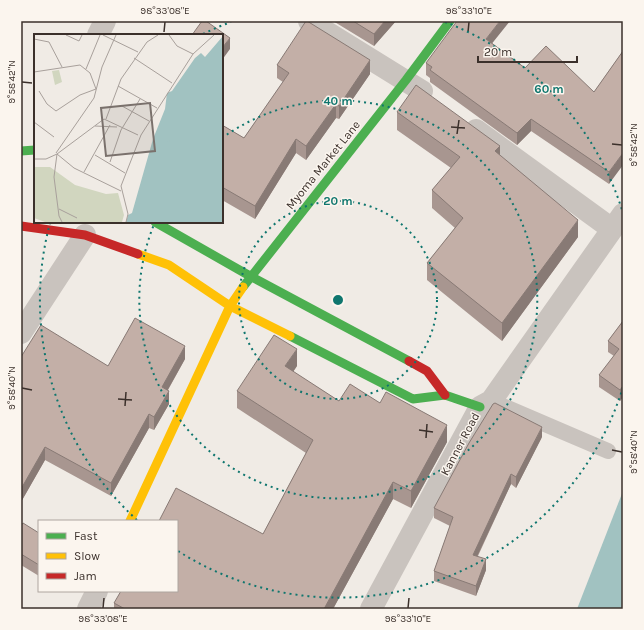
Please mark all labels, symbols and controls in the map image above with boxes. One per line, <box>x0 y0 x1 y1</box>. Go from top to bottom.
text: 98°33'08"E <box>140 5 190 17</box>
text: 98°33'10"E <box>446 5 492 17</box>
inset map <box>34 34 223 223</box>
scale bar <box>478 38 577 64</box>
text: 20 m <box>484 45 512 59</box>
text: 9°58'42"N <box>6 60 18 104</box>
text: 60 m <box>534 82 564 96</box>
text: 40 m <box>323 94 353 108</box>
street label: Myoma Market Lane <box>283 118 363 212</box>
text: 9°58'42"N <box>628 123 640 167</box>
text: 20 m <box>323 194 353 208</box>
centre of rings <box>331 293 345 307</box>
text: 9°58'40"N <box>6 366 18 410</box>
street label: Kanner Road <box>438 410 482 478</box>
text: 9°58'40"N <box>628 430 640 474</box>
legend <box>38 520 178 592</box>
text: Fast <box>74 529 98 543</box>
text: Slow <box>74 549 100 563</box>
text: Jam <box>74 569 97 583</box>
text: 98°33'08"E <box>78 613 128 625</box>
text: 98°33'10"E <box>385 613 431 625</box>

